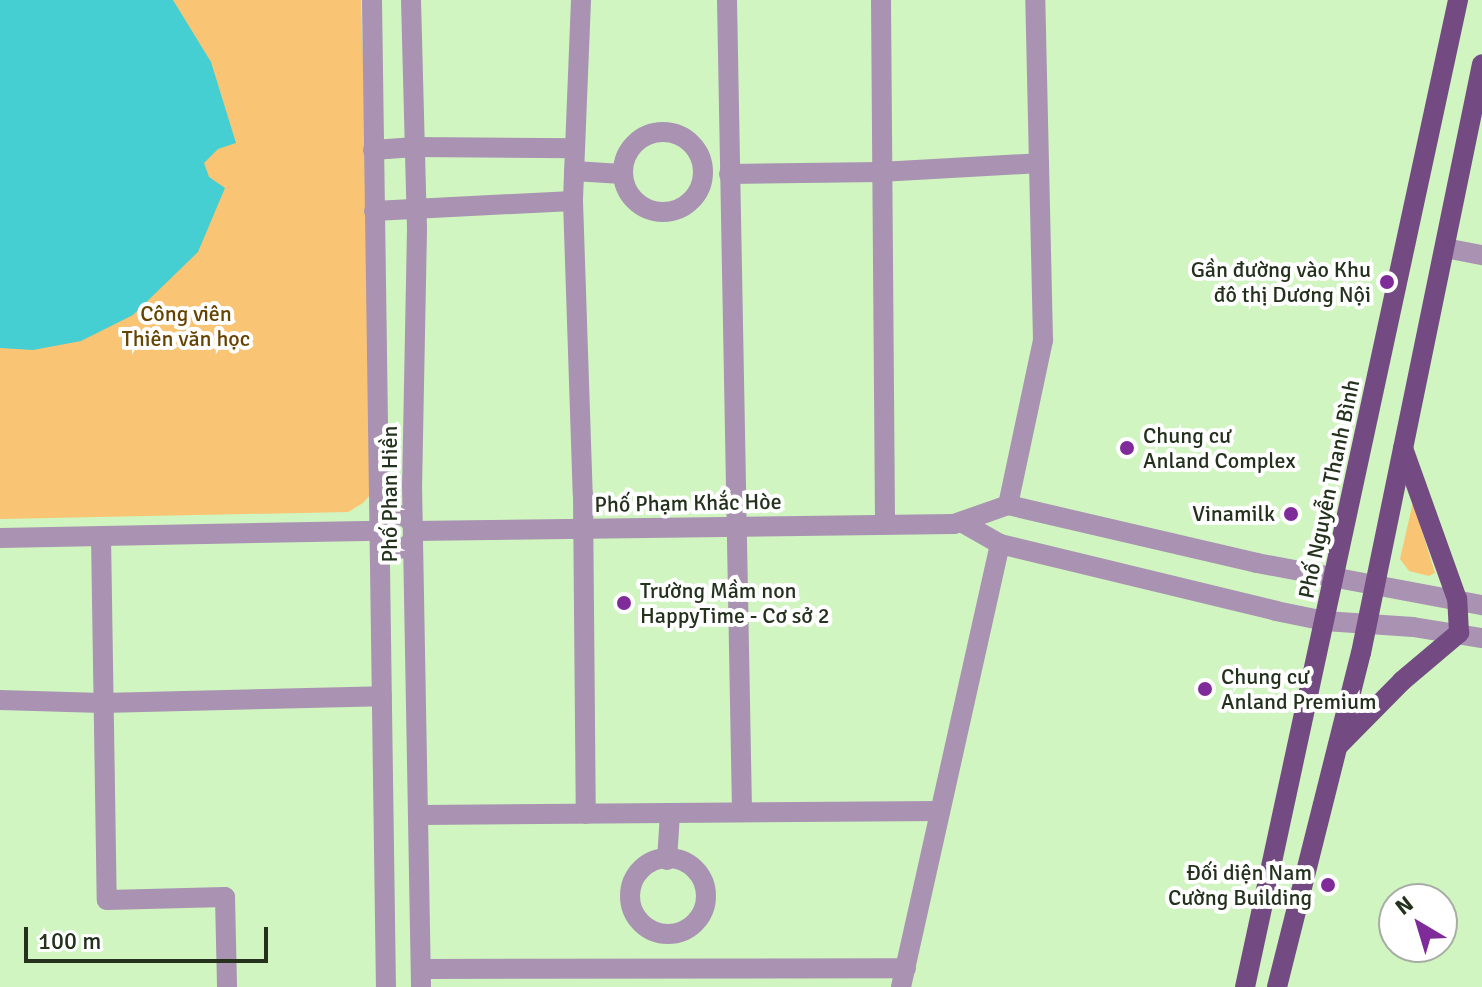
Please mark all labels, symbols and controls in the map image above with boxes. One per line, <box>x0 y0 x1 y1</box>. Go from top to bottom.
place label: Gần đường vào Khu đô thị Dương Nội <box>1191 256 1371 308</box>
marker: Gần đường vào Khu đô thị Dương Nội <box>1378 273 1396 291</box>
park label: Công viên Thiên văn học <box>122 300 250 352</box>
street label: Phố Nguyễn Thanh Bình <box>1293 377 1365 601</box>
place label: Chung cư Anland Complex <box>1143 422 1296 474</box>
street label: Phố Phan Hiền <box>377 425 403 563</box>
marker: Chung cư Anland Complex <box>1118 439 1136 457</box>
street label: Phố Phạm Khắc Hòe <box>594 488 782 518</box>
place label: Vinamilk <box>1192 501 1275 527</box>
marker: Vinamilk <box>1282 505 1300 523</box>
place label: Trường Mầm non HappyTime - Cơ sở 2 <box>640 577 830 628</box>
marker: Trường Mầm non HappyTime - Cơ sở 2 <box>615 594 633 612</box>
place label: Chung cư Anland Premium <box>1221 663 1376 714</box>
marker: Chung cư Anland Premium <box>1196 680 1214 698</box>
place label: Đối diện Nam Cường Building <box>1168 859 1312 910</box>
marker: Đối diện Nam Cường Building <box>1319 876 1337 894</box>
north arrow <box>1378 883 1458 963</box>
text: N <box>1390 890 1418 921</box>
scale bar <box>28 911 272 961</box>
text: 100 m <box>38 926 101 956</box>

